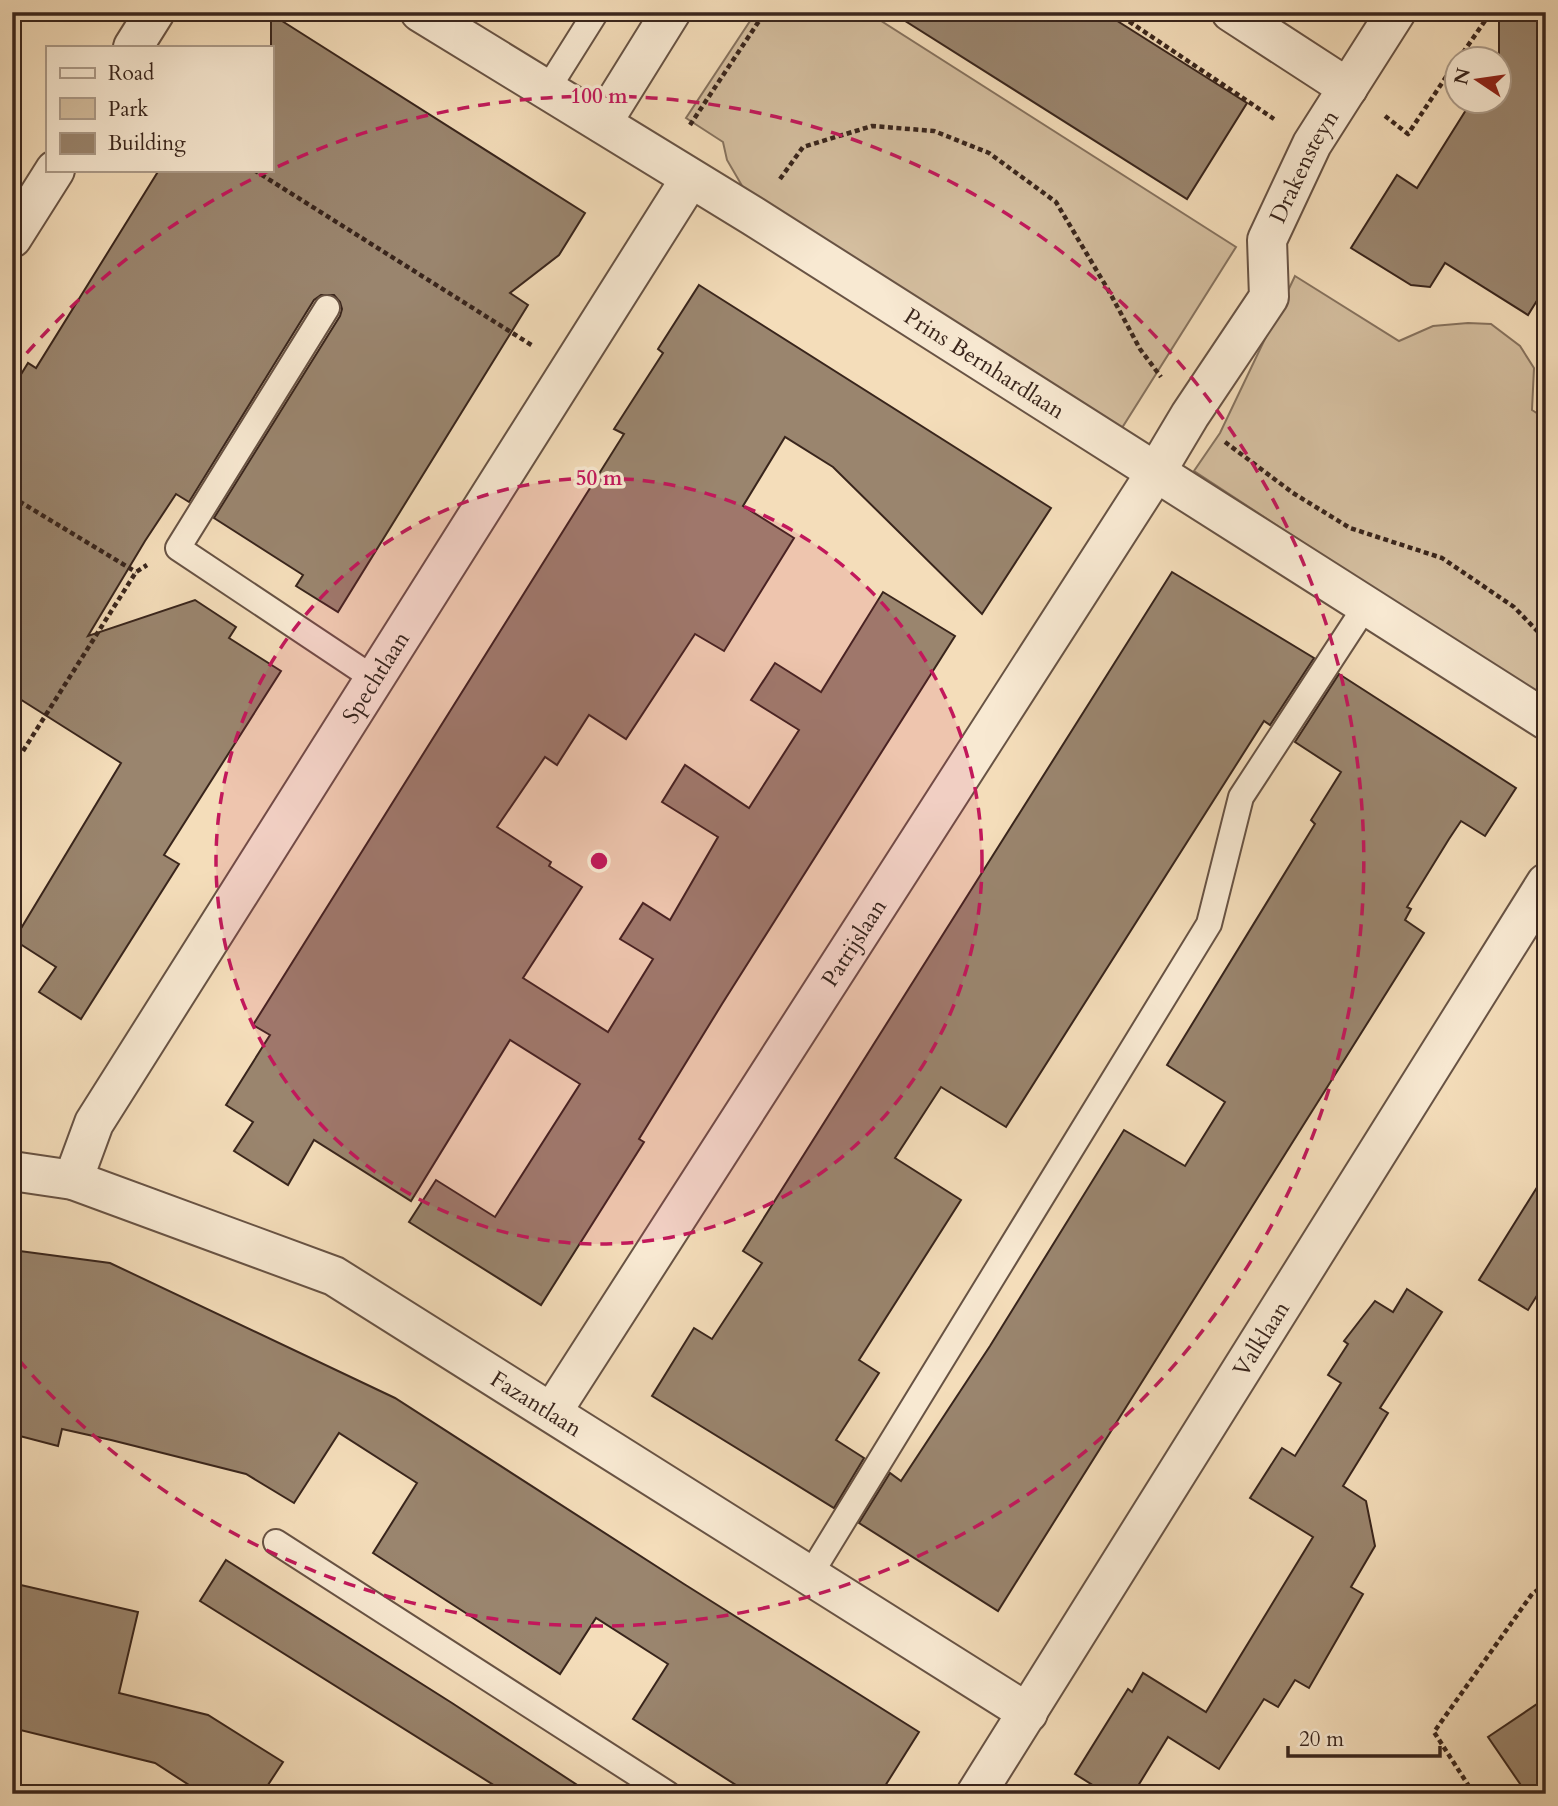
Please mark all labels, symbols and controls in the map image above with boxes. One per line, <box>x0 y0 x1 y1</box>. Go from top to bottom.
legend <box>46 46 273 172</box>
north arrow <box>1442 46 1512 116</box>
text: Road <box>108 59 154 88</box>
text: N <box>1448 65 1477 87</box>
text: 100 m <box>570 82 628 111</box>
text: Park <box>108 95 149 124</box>
street label: Drakensteyn <box>1262 104 1346 228</box>
text: Building <box>108 129 186 158</box>
street label: Prins Bernhardlaan <box>898 301 1071 426</box>
text: 50 m <box>576 464 623 493</box>
street label: Spechtlaan <box>335 625 417 729</box>
centre of rings <box>587 849 611 873</box>
street label: Patrijslaan <box>814 893 894 993</box>
street label: Valklaan <box>1226 1295 1297 1383</box>
street label: Fazantlaan <box>485 1363 588 1444</box>
scale bar <box>1288 1715 1441 1759</box>
text: 20 m <box>1299 1725 1344 1754</box>

